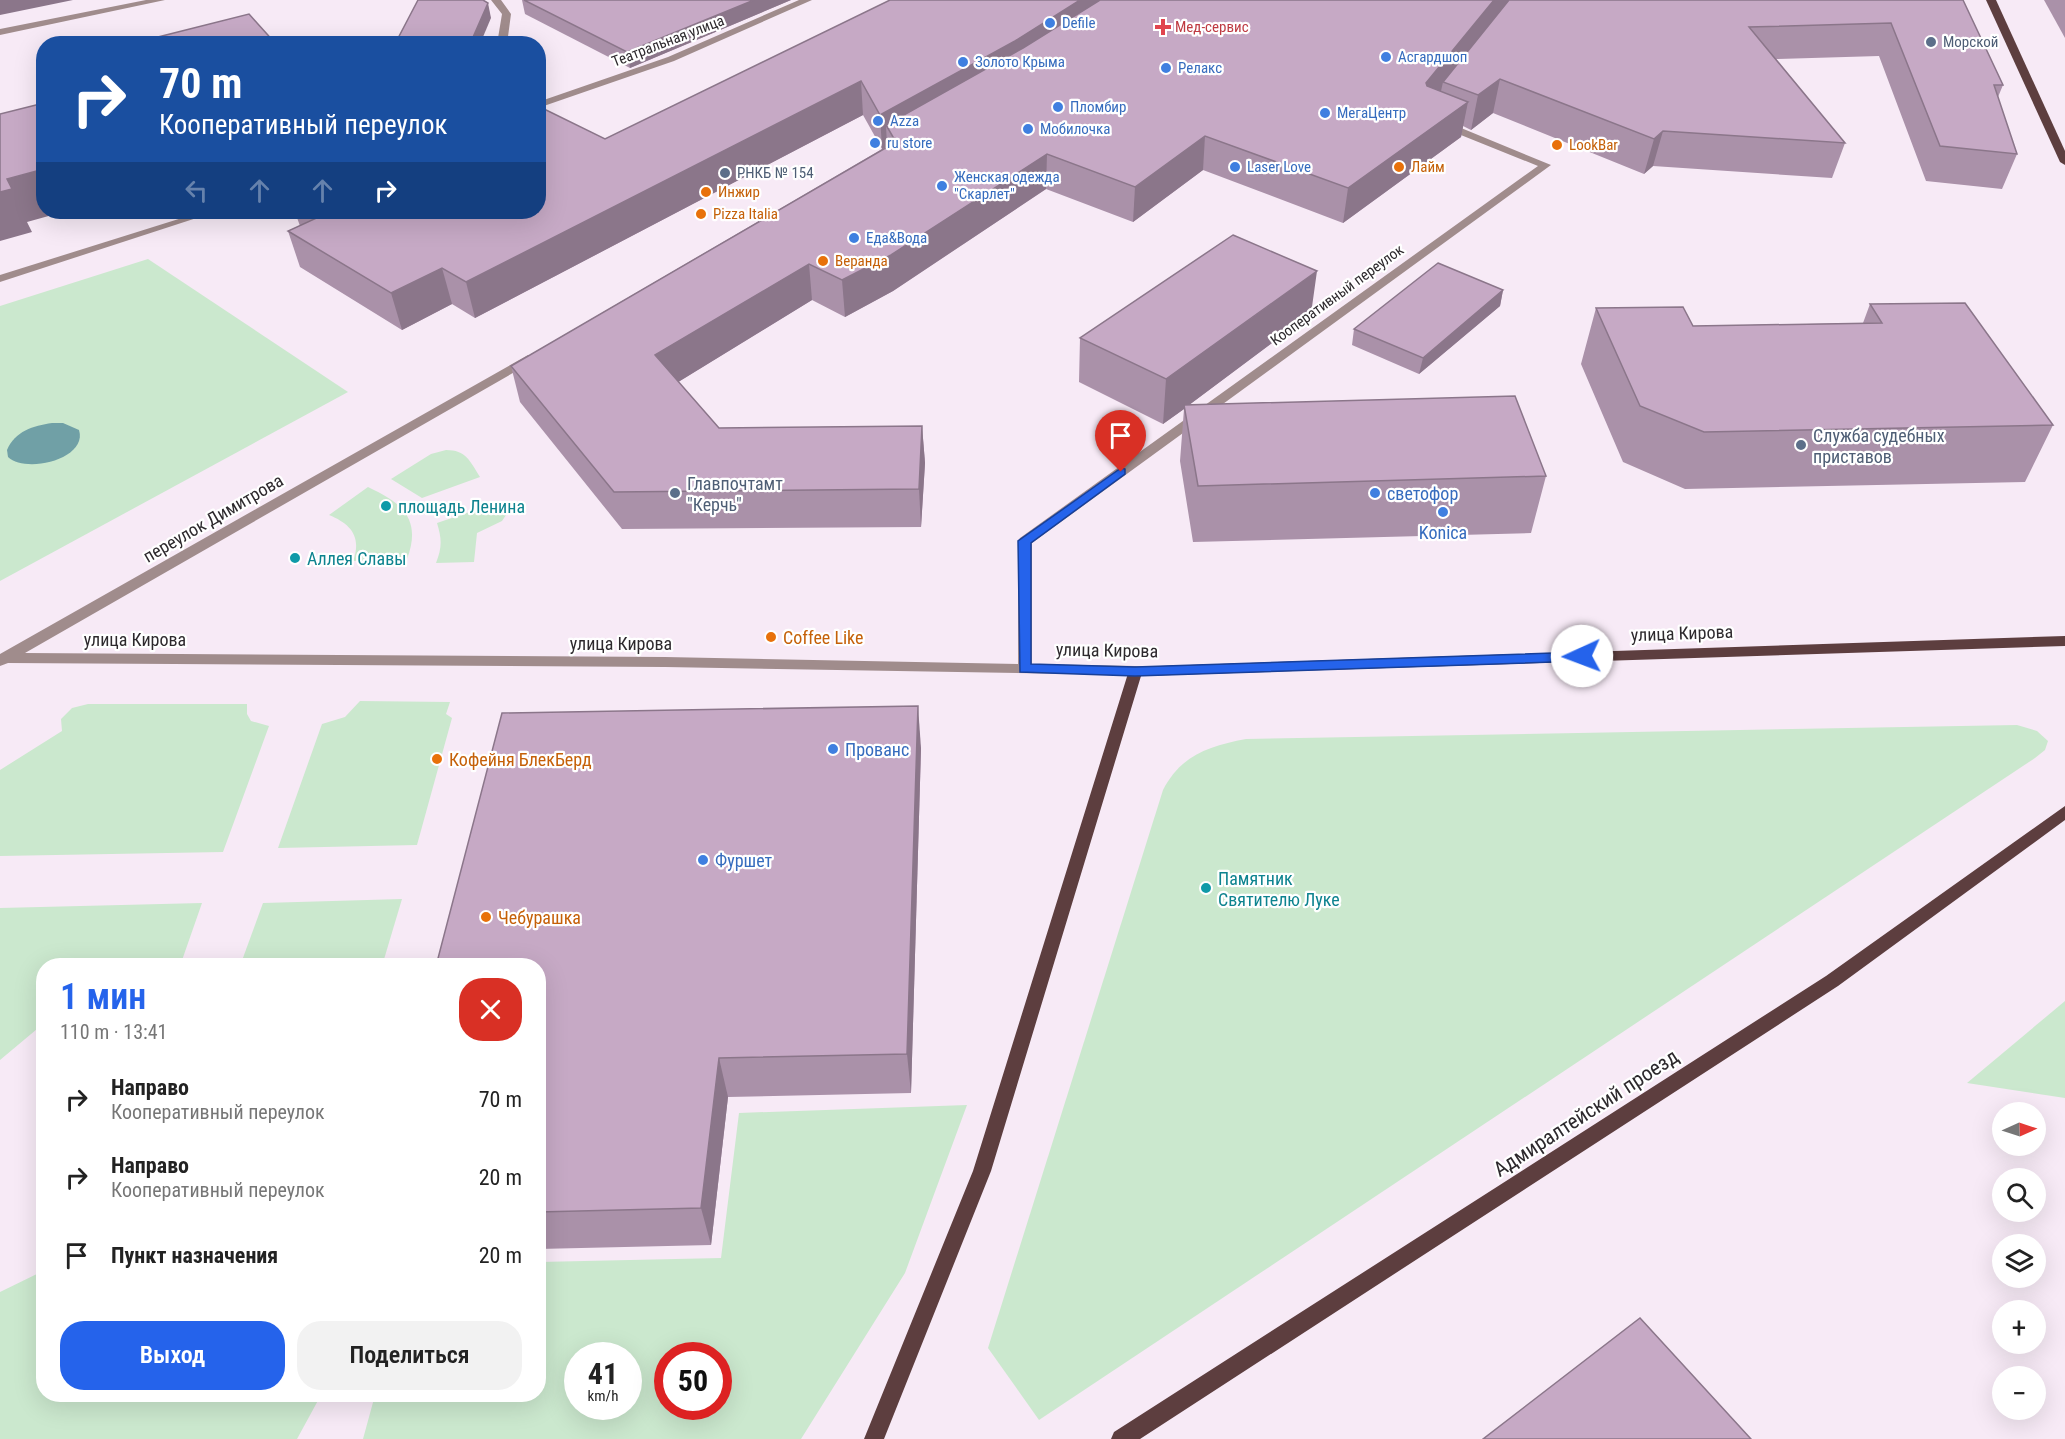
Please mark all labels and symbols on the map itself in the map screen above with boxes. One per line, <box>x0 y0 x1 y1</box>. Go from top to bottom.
street label: Театральная улица <box>609 11 727 71</box>
place label: Defile <box>1062 14 1095 32</box>
marker: Defile <box>1043 16 1057 30</box>
place label: Мед-сервис <box>1175 18 1249 36</box>
marker: Мед-сервис <box>1156 20 1170 34</box>
place label: Морской <box>1943 33 1998 51</box>
marker: Морской <box>1924 35 1938 49</box>
place label: Асгардшоп <box>1398 48 1467 66</box>
marker: Асгардшоп <box>1379 50 1393 64</box>
place label: Золото Крыма <box>975 53 1065 71</box>
marker: Золото Крыма <box>956 55 970 69</box>
place label: Релакс <box>1178 59 1222 77</box>
marker: Релакс <box>1159 61 1173 75</box>
place label: Пломбир <box>1070 98 1126 116</box>
marker: Пломбир <box>1051 100 1065 114</box>
place label: МегаЦентр <box>1337 104 1406 122</box>
marker: МегаЦентр <box>1318 106 1332 120</box>
place label: Azza <box>890 112 919 130</box>
marker: Azza <box>871 114 885 128</box>
place label: Мобилочка <box>1040 120 1110 138</box>
marker: Мобилочка <box>1021 122 1035 136</box>
place label: ru store <box>887 134 932 152</box>
marker: ru store <box>868 136 882 150</box>
place label: LookBar <box>1569 136 1618 154</box>
marker: LookBar <box>1550 138 1564 152</box>
place label: Laser Love <box>1247 158 1311 176</box>
place label: Лайм <box>1411 158 1445 176</box>
marker: Laser Love <box>1228 160 1242 174</box>
marker: Лайм <box>1392 160 1406 174</box>
place label: РНКБ № 154 <box>737 164 814 182</box>
marker: РНКБ № 154 <box>718 166 732 180</box>
place label: Женская одежда "Скарлет" <box>954 168 1060 203</box>
marker: Женская одежда "Скарлет" <box>935 179 949 193</box>
place label: Инжир <box>718 183 760 201</box>
marker: Инжир <box>699 185 713 199</box>
place label: Pizza Italia <box>713 205 778 223</box>
marker: Pizza Italia <box>694 207 708 221</box>
place label: Еда&Вода <box>866 229 927 247</box>
marker: Еда&Вода <box>847 231 861 245</box>
street label: Кооперативный переулок <box>1267 241 1407 349</box>
place label: Веранда <box>835 252 888 270</box>
marker: Веранда <box>816 254 830 268</box>
pin <box>1095 410 1146 472</box>
place label: Служба судебных приставов <box>1813 425 1945 467</box>
marker: Служба судебных приставов <box>1794 438 1808 452</box>
street label: переулок Димитрова <box>139 469 287 567</box>
place label: Главпочтамт "Керчь" <box>687 473 783 515</box>
place label: светофор <box>1387 483 1458 504</box>
marker: Главпочтамт "Керчь" <box>668 486 682 500</box>
marker: светофор <box>1368 486 1382 500</box>
place label: площадь Ленина <box>398 496 525 517</box>
marker: площадь Ленина <box>379 499 393 513</box>
marker: Konica <box>1436 505 1450 519</box>
place label: Konica <box>1419 522 1467 543</box>
place label: Аллея Славы <box>307 548 406 569</box>
marker: Аллея Славы <box>288 551 302 565</box>
street label: улица Кирова <box>1630 621 1734 645</box>
position arrow <box>1550 624 1614 688</box>
place label: Coffee Like <box>783 627 864 648</box>
street label: улица Кирова <box>84 629 186 650</box>
marker: Coffee Like <box>764 630 778 644</box>
street label: улица Кирова <box>570 633 672 654</box>
street label: улица Кирова <box>1056 639 1158 661</box>
place label: Прованс <box>845 739 909 760</box>
marker: Прованс <box>826 742 840 756</box>
place label: Кофейня БлекБерд <box>449 749 592 770</box>
marker: Кофейня БлекБерд <box>430 752 444 766</box>
place label: Фуршет <box>715 850 773 871</box>
marker: Фуршет <box>696 853 710 867</box>
place label: Памятник Святителю Луке <box>1218 868 1340 910</box>
marker: Памятник Святителю Луке <box>1199 881 1213 895</box>
place label: Чебурашка <box>498 907 581 928</box>
marker: Чебурашка <box>479 910 493 924</box>
street label: Адмиралтейский проезд <box>1489 1044 1683 1182</box>
north arrow <box>1992 1102 2046 1156</box>
speed limit sign: 50 <box>654 1342 732 1420</box>

